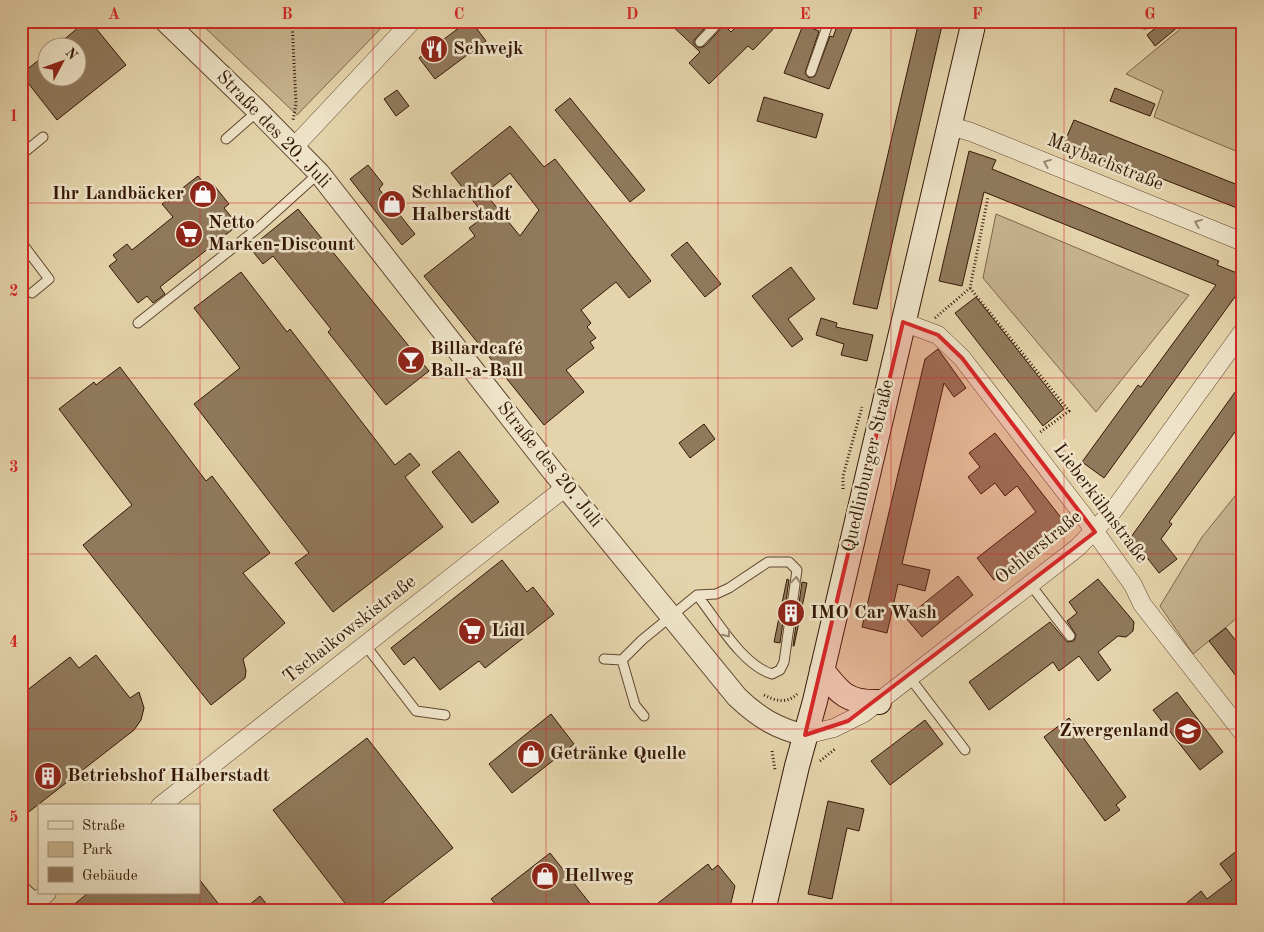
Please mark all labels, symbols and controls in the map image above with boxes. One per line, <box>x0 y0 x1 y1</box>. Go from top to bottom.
text: A <box>108 7 120 23</box>
text: B <box>281 7 293 23</box>
text: C <box>454 7 464 23</box>
text: D <box>626 7 638 23</box>
text: E <box>799 7 811 23</box>
text: F <box>972 7 983 23</box>
text: G <box>1144 7 1156 23</box>
restaurant icon: Schwejk <box>419 34 449 64</box>
north arrow <box>38 38 88 88</box>
place label: Schwejk <box>453 40 524 59</box>
text: N <box>62 45 80 63</box>
street label: Straße des 20. Juli <box>212 68 334 192</box>
text: 1 <box>9 109 19 125</box>
street label: Maybachstraße <box>1044 131 1166 195</box>
one-way arrow <box>1043 158 1052 169</box>
shop icon: Ihr Landbäcker <box>188 179 218 209</box>
place label: Schlachthof Halberstadt <box>411 184 512 225</box>
place label: Ihr Landbäcker <box>52 185 184 204</box>
shop icon: Schlachthof Halberstadt <box>377 189 407 219</box>
place label: Netto Marken-Discount <box>208 214 355 255</box>
supermarket icon: Netto Marken-Discount <box>174 219 204 249</box>
one-way arrow <box>1194 219 1202 229</box>
text: 2 <box>9 284 19 300</box>
place label: Billardcafé Ball-a-Ball <box>430 340 524 381</box>
bar icon: Billardcafé Ball-a-Ball <box>396 345 426 375</box>
street label: Quedlinburger Straße <box>840 378 898 554</box>
street label: Straße des 20. Juli <box>493 399 605 531</box>
street label: Lieberkühnstraße <box>1049 441 1151 567</box>
text: 3 <box>9 460 19 476</box>
street label: Oehlerstraße <box>992 508 1086 588</box>
street label: Tschaikowskistraße <box>280 572 420 688</box>
one-way arrow <box>791 576 802 584</box>
building icon: IMO Car Wash <box>776 598 806 628</box>
place label: IMO Car Wash <box>810 604 937 623</box>
supermarket icon: Lidl <box>457 616 487 646</box>
place label: Lidl <box>491 622 526 641</box>
one-way arrow <box>722 628 730 637</box>
text: 4 <box>9 635 19 651</box>
school or university icon: Zwergenland <box>1173 716 1203 746</box>
place label: Zwergenland <box>1059 722 1169 741</box>
shop icon: Getränke Quelle <box>516 739 546 769</box>
place label: Getränke Quelle <box>550 745 687 764</box>
building icon: Betriebshof Halberstadt <box>33 761 63 791</box>
place label: Betriebshof Halberstadt <box>67 767 270 786</box>
legend <box>38 804 200 894</box>
text: 5 <box>9 810 19 826</box>
text: Straße <box>82 819 125 834</box>
text: Park <box>82 843 113 858</box>
shop icon: Hellweg <box>530 861 560 891</box>
place label: Hellweg <box>564 867 634 886</box>
text: Gebäude <box>82 869 138 884</box>

